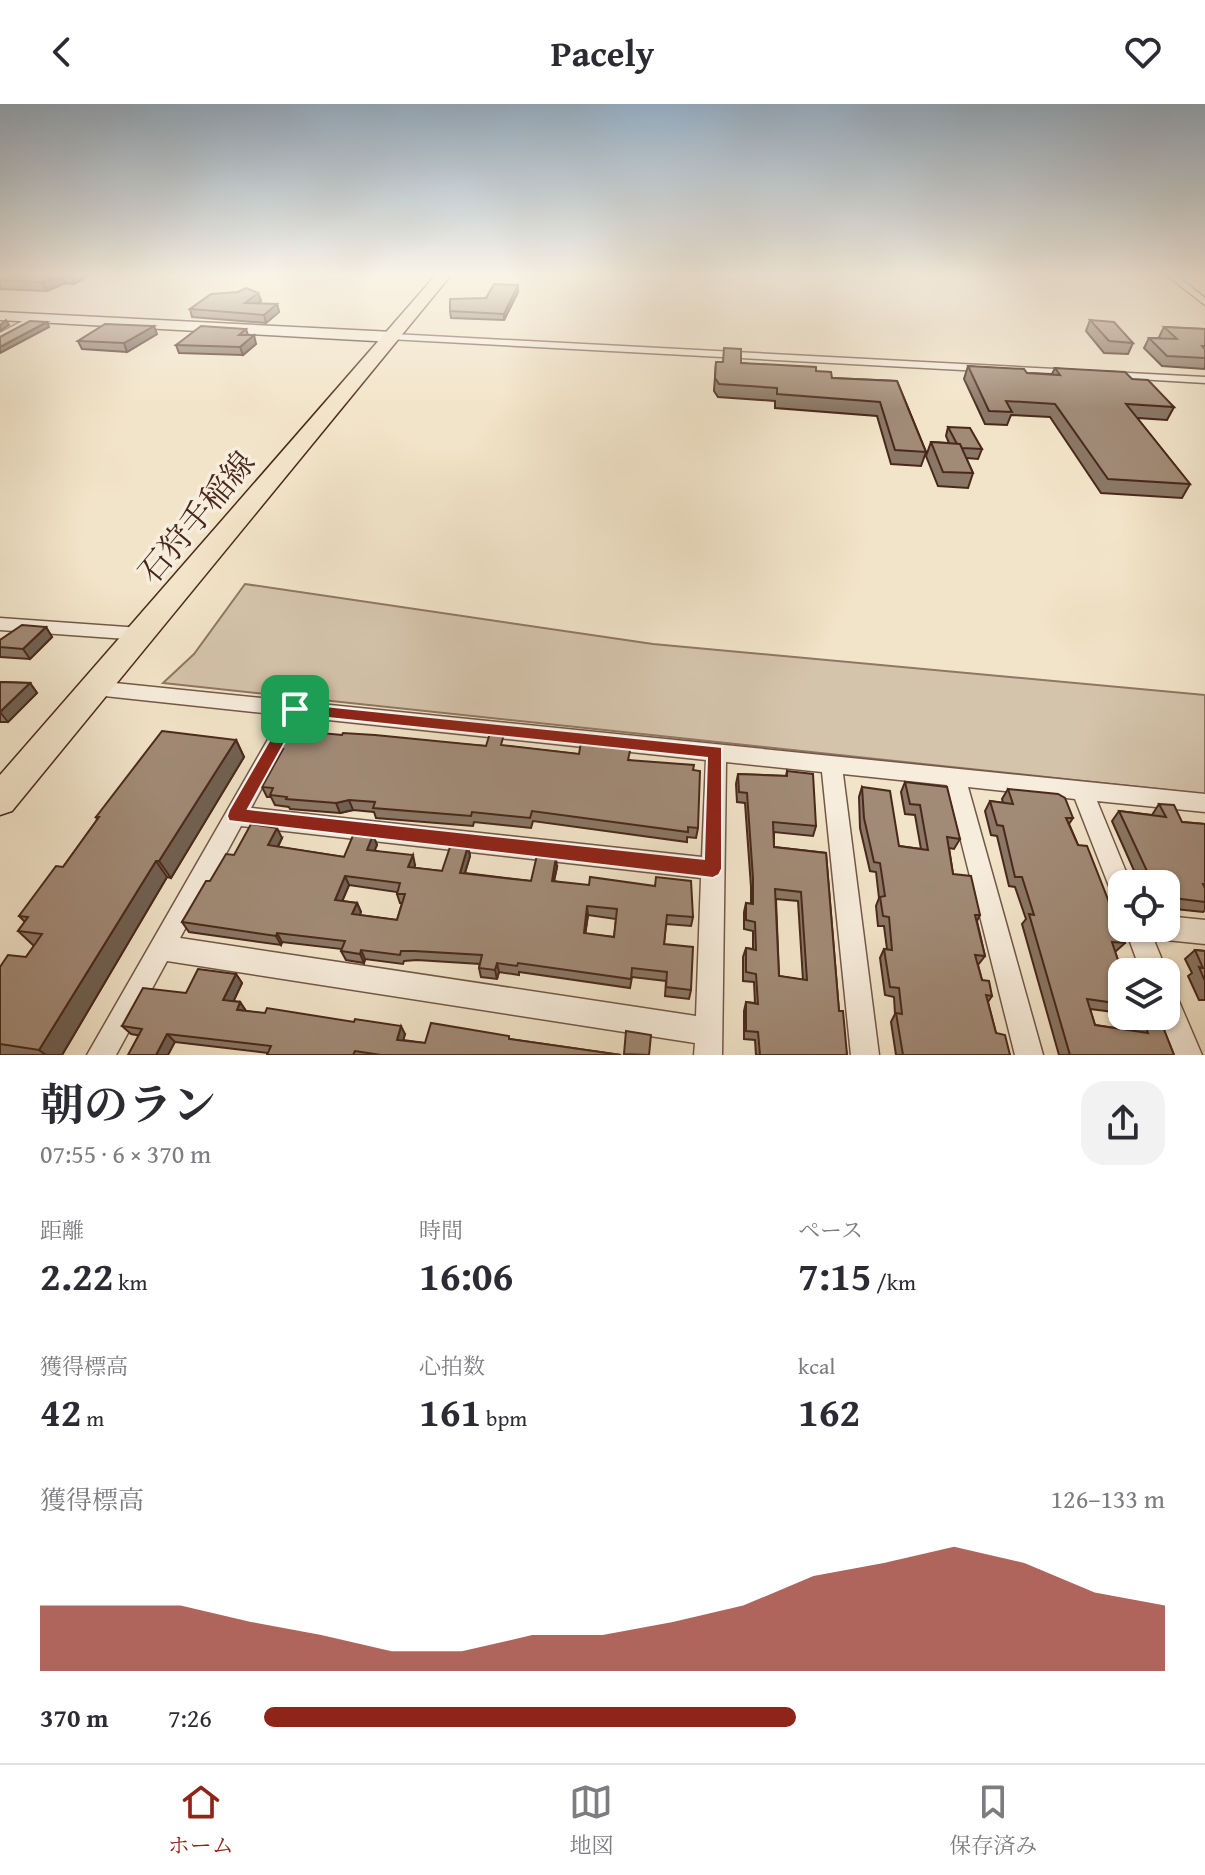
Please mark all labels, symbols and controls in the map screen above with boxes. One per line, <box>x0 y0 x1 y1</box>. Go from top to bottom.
text: Pacely <box>551 26 654 79</box>
icon: back <box>40 30 84 74</box>
icon: heart <box>1121 30 1165 74</box>
street label: 石狩手稲線 <box>127 441 265 593</box>
pin <box>261 675 329 743</box>
icon: arrive <box>273 687 317 731</box>
map controls <box>1108 870 1180 1030</box>
button: locate <box>1108 870 1180 942</box>
button: layers <box>1108 958 1180 1030</box>
text: 朝のラン <box>40 1072 216 1136</box>
button: share <box>1081 1081 1165 1165</box>
text: 07:55 · 6 × 370 m <box>40 1134 211 1173</box>
text: 距離 <box>40 1214 84 1246</box>
text: 時間 <box>419 1214 463 1246</box>
text: ペース <box>798 1214 863 1246</box>
text: 2.22 <box>40 1246 113 1305</box>
text: 16:06 <box>419 1246 513 1305</box>
text: 7:15 <box>798 1246 871 1305</box>
text: km <box>113 1266 147 1298</box>
text: /km <box>871 1266 916 1298</box>
text: 獲得標高 <box>40 1350 128 1382</box>
text: 心拍数 <box>419 1350 485 1382</box>
text: kcal <box>798 1350 836 1382</box>
text: 42 <box>40 1382 81 1441</box>
text: 161 <box>419 1382 481 1441</box>
text: 162 <box>798 1382 860 1441</box>
text: m <box>81 1402 104 1434</box>
text: bpm <box>481 1402 527 1434</box>
text: 126–133 m <box>1051 1479 1165 1518</box>
text: 獲得標高 <box>40 1480 144 1519</box>
text: 370 m <box>40 1698 108 1737</box>
text: 7:26 <box>168 1698 212 1737</box>
tab: ホーム <box>168 1780 234 1861</box>
tab: 地図 <box>569 1780 613 1861</box>
tab: 保存済み <box>949 1780 1037 1861</box>

